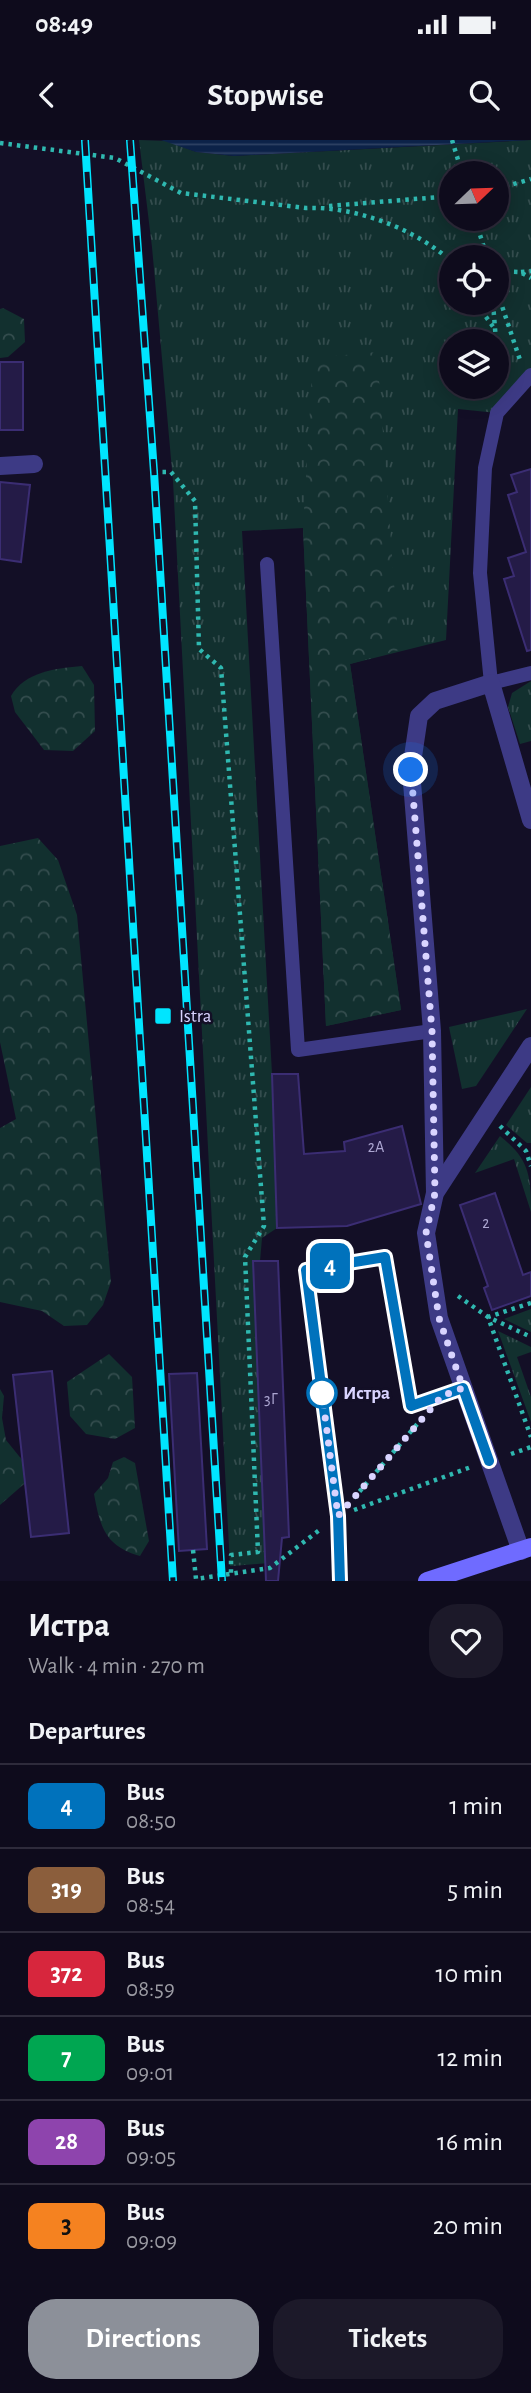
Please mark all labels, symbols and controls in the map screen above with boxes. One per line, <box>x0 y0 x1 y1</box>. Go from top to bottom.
text: 08:49 <box>35 11 93 37</box>
icon: back <box>28 76 66 114</box>
icon: search <box>465 76 503 114</box>
text: Stopwise <box>207 79 324 111</box>
north arrow <box>439 161 509 231</box>
map controls <box>439 161 509 399</box>
button: locate <box>439 245 509 315</box>
button: layers <box>439 329 509 399</box>
your location <box>393 752 428 787</box>
marker: Istra <box>153 1006 173 1026</box>
place label: Istra <box>179 1007 212 1026</box>
house number: 2А <box>368 1139 385 1155</box>
house number: 2 <box>482 1215 490 1231</box>
line badge: 4 <box>307 1243 353 1289</box>
text: 4 <box>324 1254 336 1278</box>
marker: Истра <box>307 1378 337 1408</box>
place label: Истра <box>343 1384 390 1403</box>
house number: 3Г <box>264 1391 279 1407</box>
button: heart <box>429 1604 503 1678</box>
text: Истра <box>28 1610 110 1643</box>
text: Walk · 4 min · 270 m <box>28 1655 205 1678</box>
text: Departures <box>28 1718 146 1744</box>
text: Bus <box>126 1779 165 1805</box>
text: 1 min <box>449 1793 503 1819</box>
text: 4 <box>60 1794 73 1818</box>
text: 08:50 <box>126 1810 176 1833</box>
text: Bus <box>126 1863 165 1889</box>
text: 5 min <box>447 1877 503 1903</box>
text: 319 <box>51 1878 82 1902</box>
text: 08:54 <box>126 1894 175 1917</box>
text: Bus <box>126 1947 165 1973</box>
text: 10 min <box>436 1961 503 1987</box>
text: 372 <box>50 1962 83 1986</box>
text: 08:59 <box>126 1978 175 2001</box>
text: Bus <box>126 2031 165 2057</box>
text: 12 min <box>437 2045 503 2071</box>
text: 7 <box>61 2046 72 2070</box>
text: 09:01 <box>126 2062 174 2085</box>
text: Bus <box>126 2115 165 2141</box>
text: 16 min <box>437 2129 503 2155</box>
text: 28 <box>55 2130 78 2154</box>
text: 09:05 <box>126 2146 176 2169</box>
text: Bus <box>126 2199 165 2225</box>
text: 20 min <box>433 2213 503 2239</box>
text: 3 <box>61 2214 72 2238</box>
text: 09:09 <box>126 2230 177 2253</box>
button: Directions <box>28 2299 259 2379</box>
button: Tickets <box>273 2299 503 2379</box>

